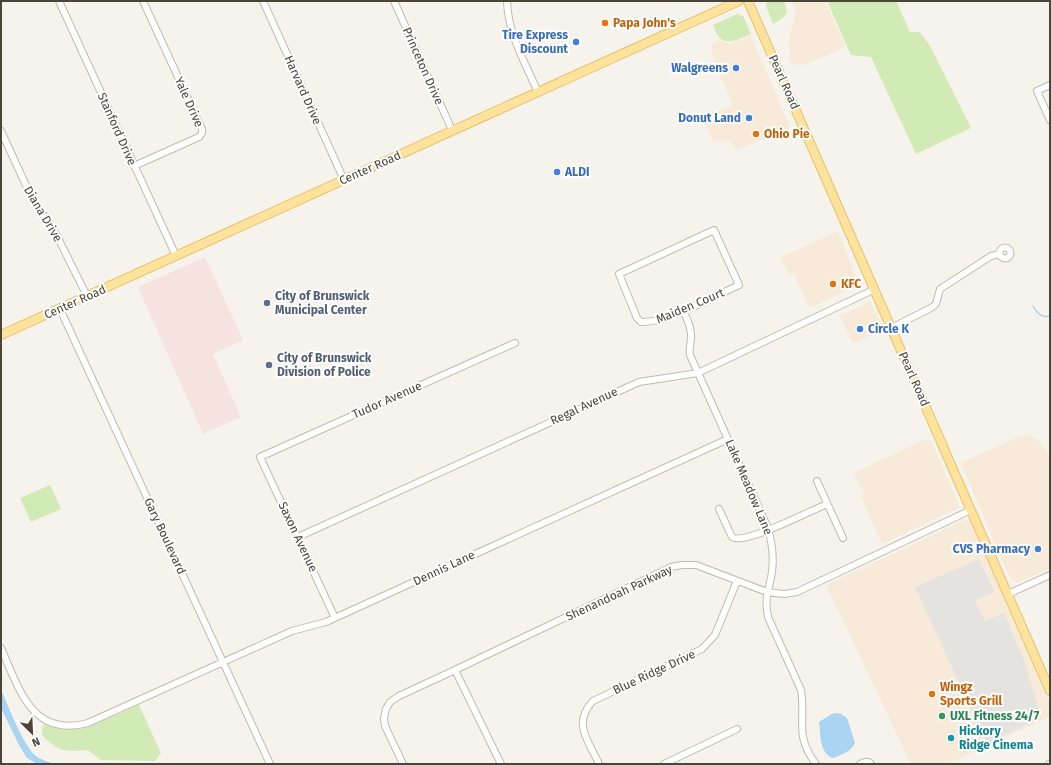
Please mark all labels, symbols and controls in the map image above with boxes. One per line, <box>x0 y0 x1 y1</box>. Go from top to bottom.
place label: Papa John's <box>613 16 676 30</box>
marker: Papa John's <box>600 18 610 28</box>
street label: Princeton Drive <box>400 25 446 107</box>
place label: Tire Express Discount <box>502 28 568 56</box>
marker: Tire Express Discount <box>571 37 581 47</box>
street label: Pearl Road <box>766 52 802 112</box>
street label: Harvard Drive <box>281 53 325 127</box>
place label: Walgreens <box>671 61 728 75</box>
marker: Walgreens <box>731 63 741 73</box>
street label: Yale Drive <box>172 75 206 129</box>
street label: Stanford Drive <box>95 91 139 167</box>
place label: Donut Land <box>678 111 741 125</box>
marker: Donut Land <box>744 113 754 123</box>
place label: Ohio Pie <box>764 127 810 141</box>
marker: Ohio Pie <box>751 129 761 139</box>
street label: Center Road <box>337 148 403 188</box>
place label: ALDI <box>564 165 590 179</box>
marker: ALDI <box>552 167 562 177</box>
street label: Diana Drive <box>21 184 65 244</box>
place label: KFC <box>841 277 861 291</box>
marker: KFC <box>828 279 838 289</box>
street label: Center Road <box>42 282 108 322</box>
street label: Maiden Court <box>654 285 727 327</box>
place label: City of Brunswick Municipal Center <box>275 289 370 317</box>
marker: City of Brunswick Municipal Center <box>262 298 272 308</box>
place label: Circle K <box>868 322 909 336</box>
marker: Circle K <box>855 324 865 334</box>
street label: Pearl Road <box>896 349 932 409</box>
place label: City of Brunswick Division of Police <box>277 351 372 379</box>
marker: City of Brunswick Division of Police <box>264 360 274 370</box>
street label: Tudor Avenue <box>350 378 424 422</box>
street label: Regal Avenue <box>548 384 620 428</box>
street label: Lake Meadow Lane <box>723 437 775 537</box>
street label: Gary Boulevard <box>141 496 189 576</box>
street label: Saxon Avenue <box>276 500 320 574</box>
place label: CVS Pharmacy <box>953 542 1031 556</box>
marker: CVS Pharmacy <box>1033 544 1043 554</box>
street label: Dennis Lane <box>411 548 477 588</box>
street label: Shenandoah Parkway <box>564 562 675 624</box>
street label: Blue Ridge Drive <box>611 647 697 697</box>
place label: Wingz Sports Grill <box>940 680 1003 708</box>
marker: Wingz Sports Grill <box>927 689 937 699</box>
place label: UXL Fitness 24/7 <box>950 709 1040 723</box>
marker: UXL Fitness 24/7 <box>937 711 947 721</box>
north arrow <box>12 713 52 753</box>
place label: Hickory Ridge Cinema <box>959 724 1034 752</box>
marker: Hickory Ridge Cinema <box>946 733 956 743</box>
text: N <box>30 734 42 749</box>

